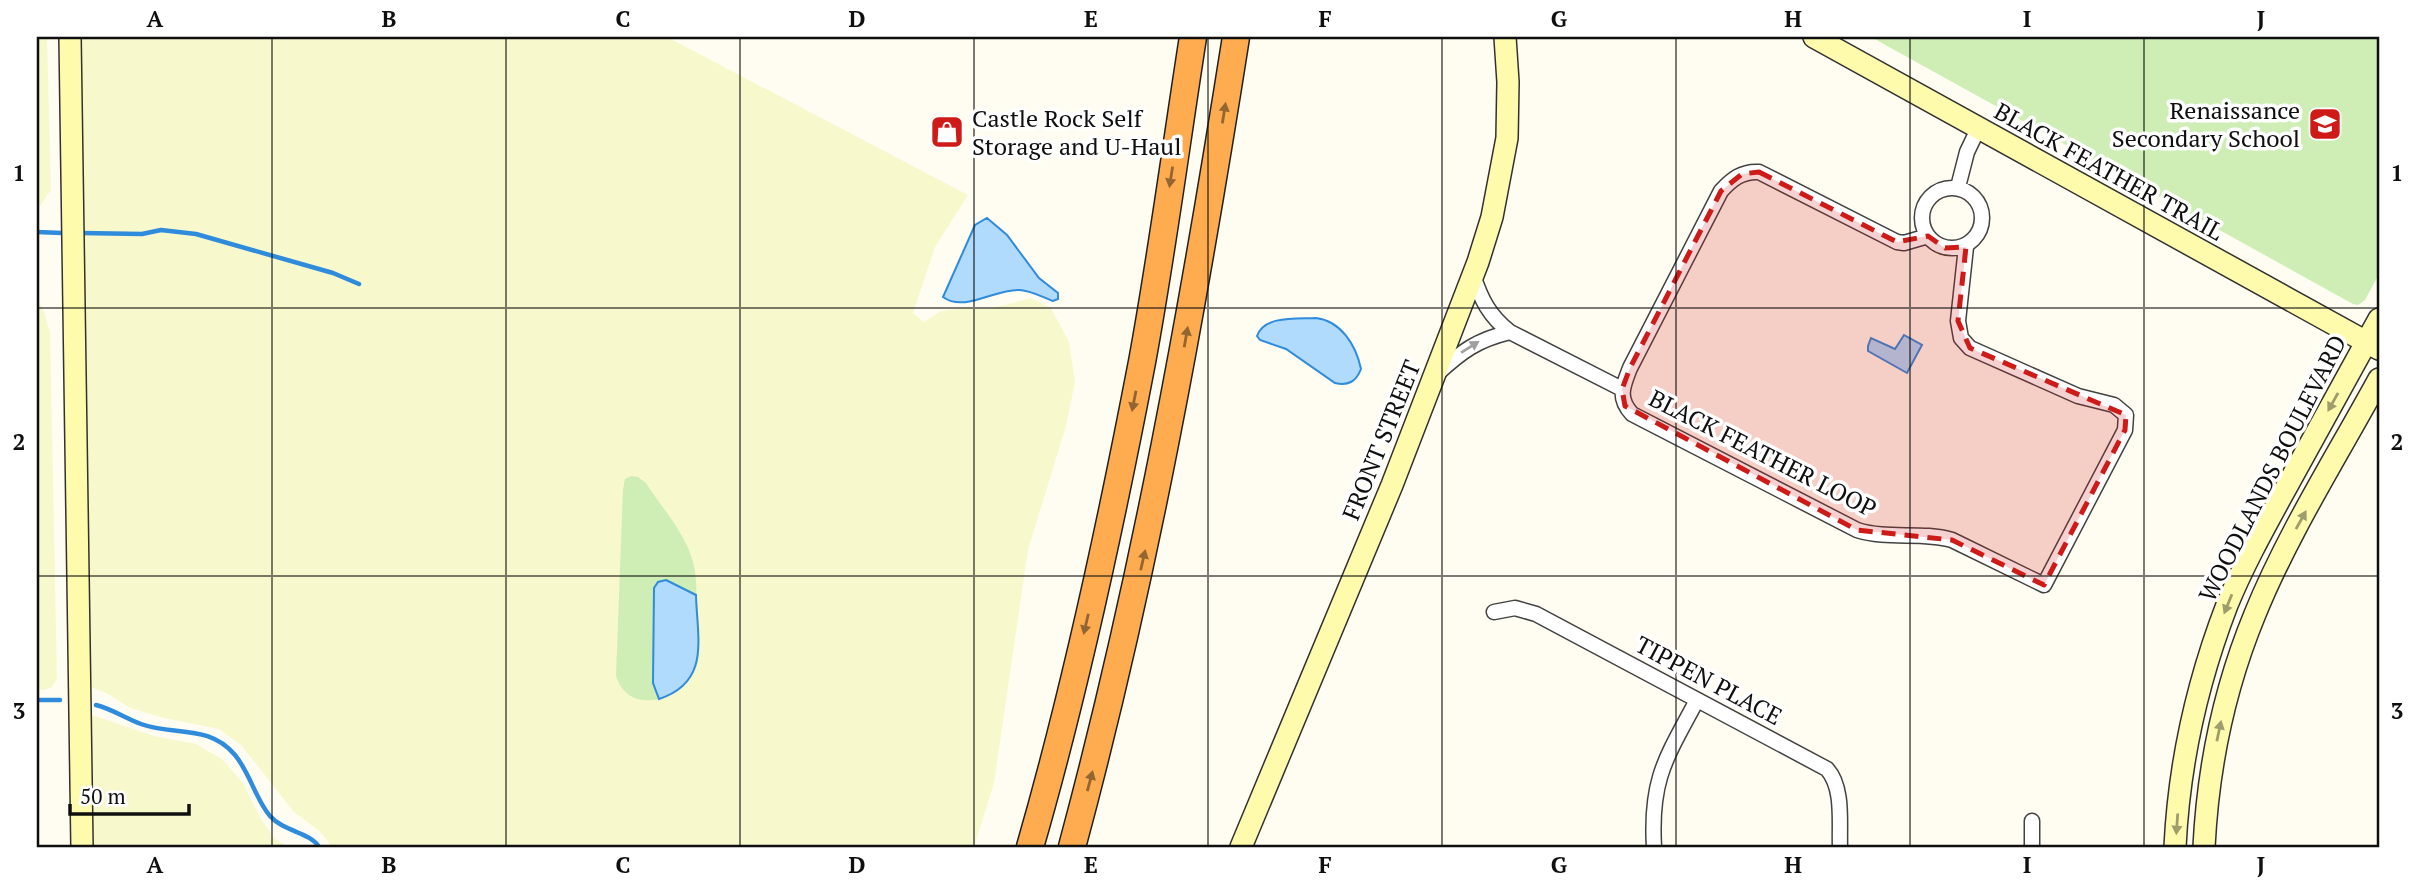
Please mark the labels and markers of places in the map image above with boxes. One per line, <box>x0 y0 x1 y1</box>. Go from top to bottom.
place label: Renaissance Secondary School <box>2112 94 2300 154</box>
place label: Castle Rock Self Storage and U-Haul <box>972 102 1181 162</box>
school or university icon: Renaissance Secondary School <box>2306 105 2344 143</box>
shop icon: Castle Rock Self Storage and U-Haul <box>928 113 966 151</box>

